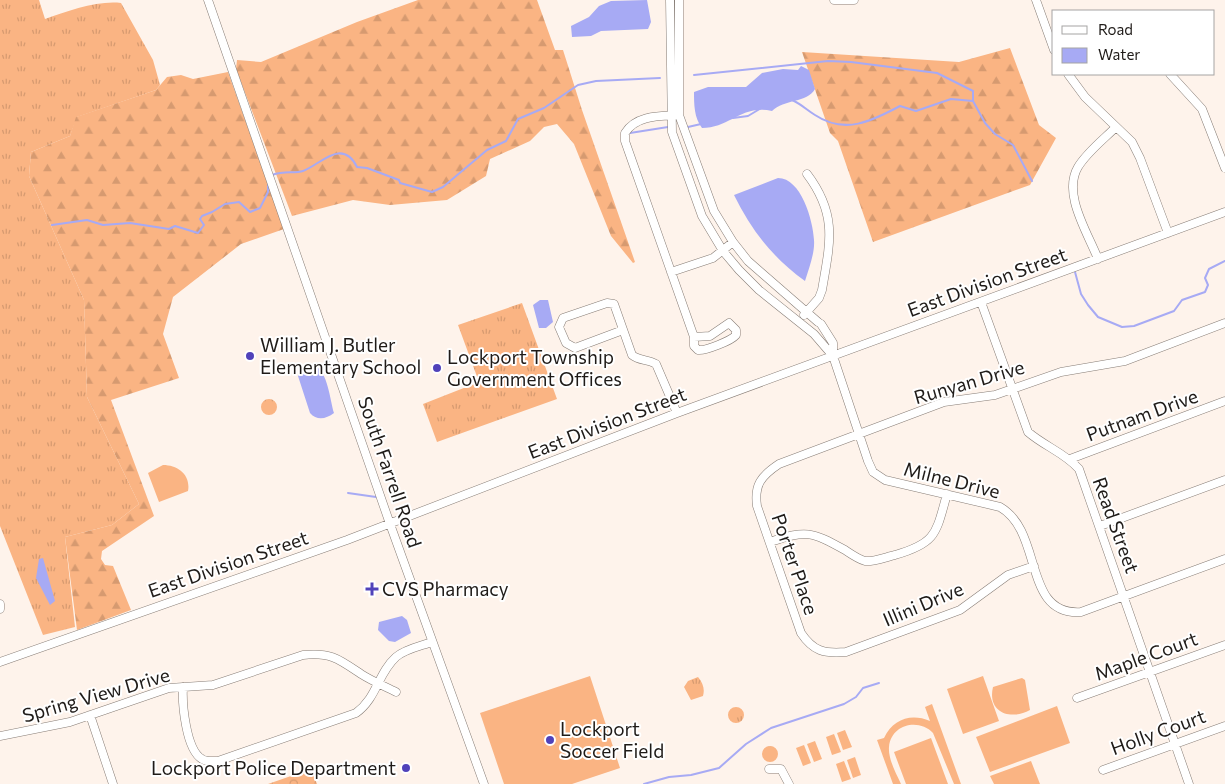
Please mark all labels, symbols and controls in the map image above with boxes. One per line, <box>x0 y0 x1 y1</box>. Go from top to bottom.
legend <box>1052 10 1215 75</box>
text: Road <box>1098 20 1133 38</box>
text: Water <box>1098 45 1140 63</box>
street label: East Division Street <box>904 242 1070 321</box>
place label: William J. Butler Elementary School <box>260 333 421 378</box>
place label: Lockport Township Government Offices <box>447 345 622 390</box>
marker: William J. Butler Elementary School <box>244 350 256 362</box>
street label: Runyan Drive <box>911 355 1027 408</box>
marker: Lockport Township Government Offices <box>431 362 443 374</box>
street label: East Division Street <box>524 382 689 463</box>
street label: Putnam Drive <box>1083 384 1201 445</box>
street label: South Farrell Road <box>354 393 427 550</box>
street label: Milne Drive <box>902 456 1003 503</box>
street label: Read Street <box>1088 474 1145 576</box>
street label: Porter Place <box>767 510 824 617</box>
street label: East Division Street <box>145 525 311 602</box>
street label: Illini Drive <box>879 576 966 631</box>
place label: CVS Pharmacy <box>382 577 509 600</box>
marker: CVS Pharmacy <box>366 583 378 595</box>
street label: Maple Court <box>1091 626 1201 685</box>
street label: Spring View Drive <box>20 662 172 727</box>
street label: Holly Court <box>1107 704 1209 759</box>
place label: Lockport Soccer Field <box>560 717 664 762</box>
marker: Lockport Soccer Field <box>544 734 556 746</box>
place label: Lockport Police Department <box>151 756 396 779</box>
marker: Lockport Police Department <box>400 762 412 774</box>

